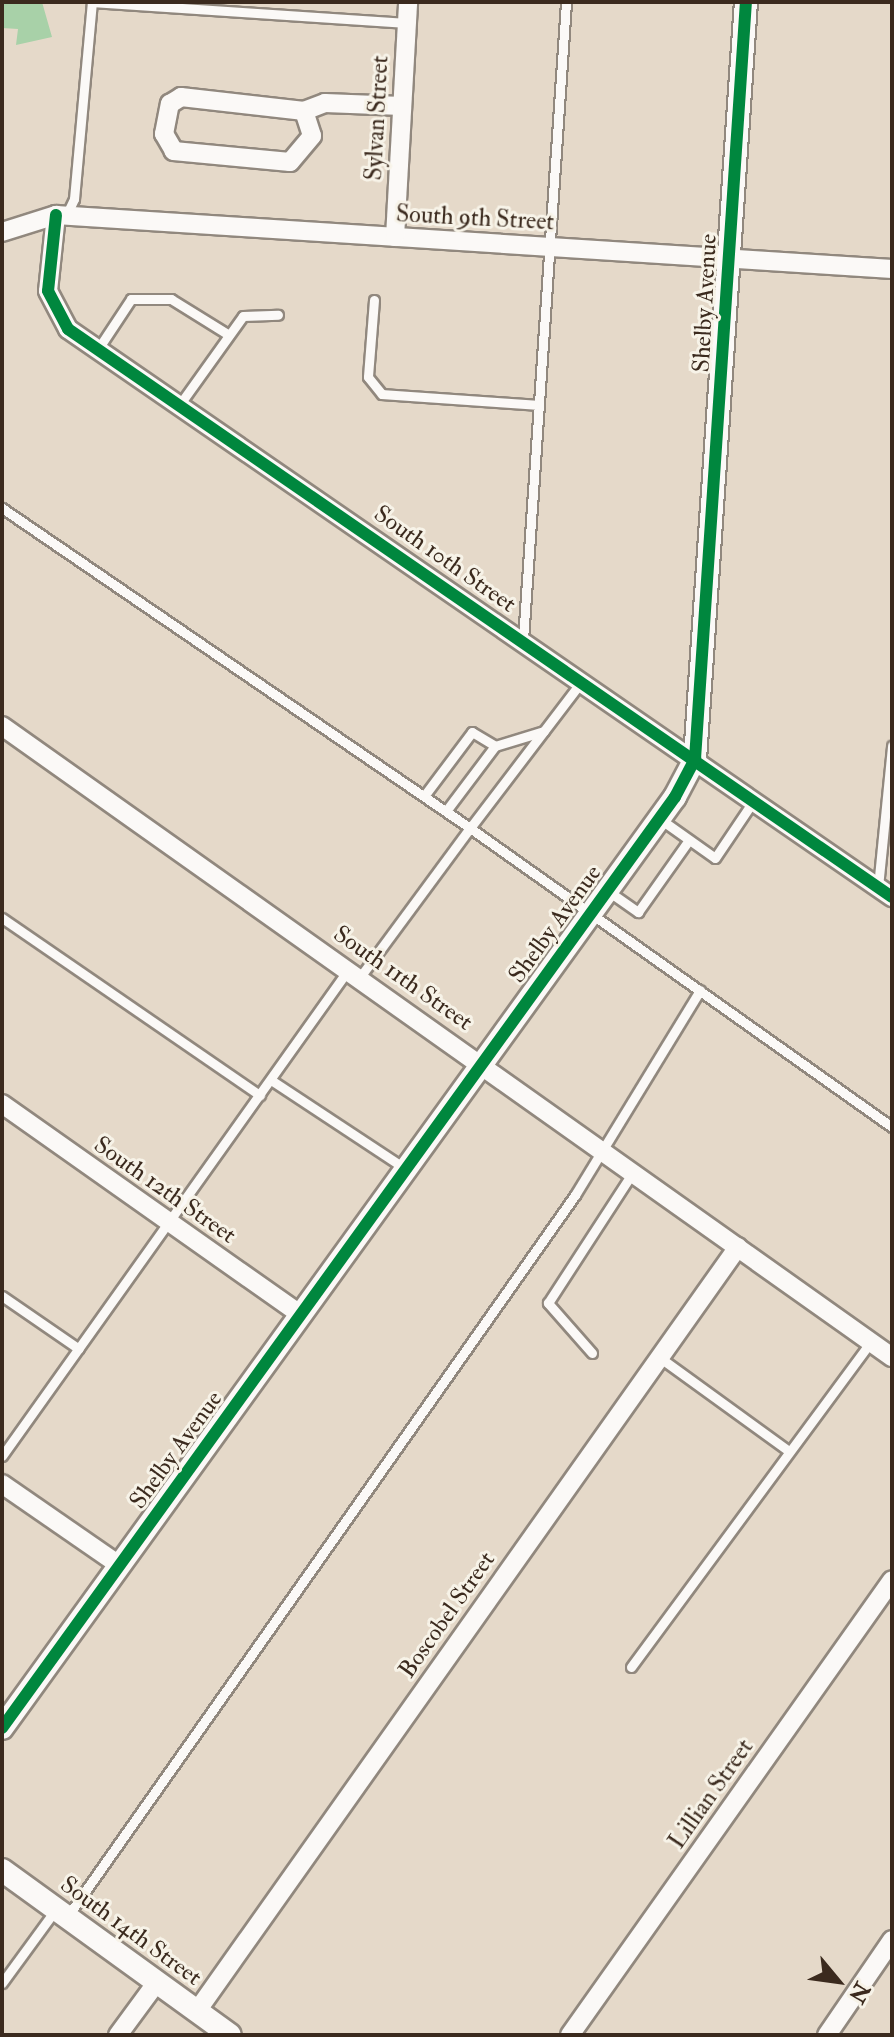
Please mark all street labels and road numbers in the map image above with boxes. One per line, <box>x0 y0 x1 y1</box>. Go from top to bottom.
street label: Sylvan Street <box>359 55 395 181</box>
street label: South 9th Street <box>395 199 555 237</box>
street label: Shelby Avenue <box>687 233 723 373</box>
street label: South 10th Street <box>368 499 522 619</box>
street label: Shelby Avenue <box>503 859 607 989</box>
street label: South 11th Street <box>328 919 478 1037</box>
street label: South 12th Street <box>88 1130 242 1250</box>
street label: Shelby Avenue <box>124 1385 228 1515</box>
street label: Boscobel Street <box>393 1546 501 1684</box>
street label: Lillian Street <box>663 1733 759 1855</box>
street label: South 14th Street <box>55 1870 207 1992</box>

